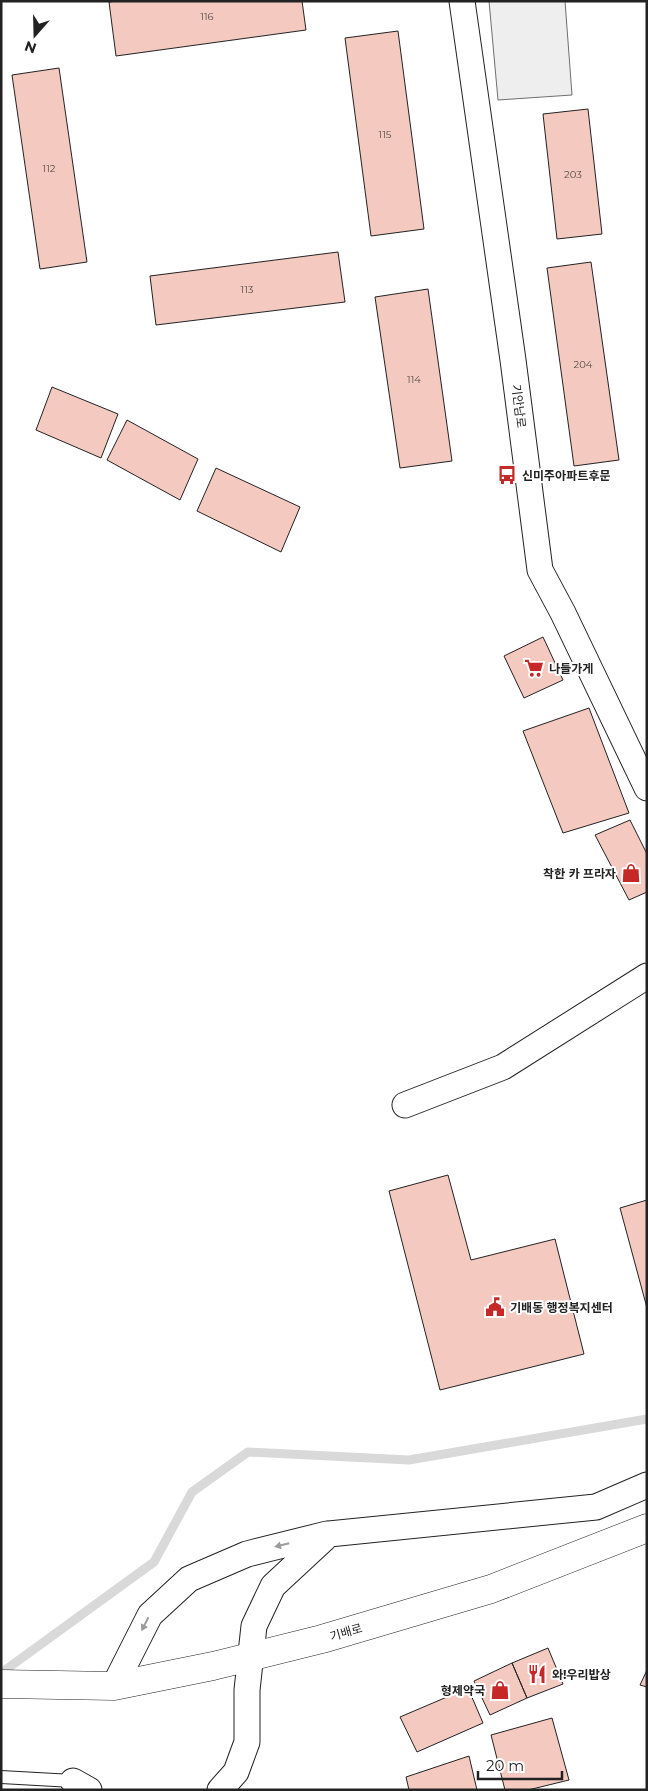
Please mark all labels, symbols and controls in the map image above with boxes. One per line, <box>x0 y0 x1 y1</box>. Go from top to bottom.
north arrow <box>10 10 60 60</box>
house number: 116 <box>200 10 214 23</box>
text: N <box>22 37 39 58</box>
house number: 115 <box>379 128 392 141</box>
house number: 112 <box>43 162 56 175</box>
house number: 203 <box>564 168 582 181</box>
house number: 113 <box>241 283 254 296</box>
house number: 204 <box>574 358 593 371</box>
house number: 114 <box>407 373 421 386</box>
street label: 기안남로 <box>509 383 529 429</box>
bus stop icon: 신미주아파트후문 <box>496 464 518 486</box>
place label: 신미주아파트후문 <box>522 468 610 483</box>
supermarket icon: 나들가게 <box>523 657 545 679</box>
place label: 나들가게 <box>549 661 593 676</box>
shop icon: 착한 카 프라자 <box>620 862 642 884</box>
place label: 착한 카 프라자 <box>543 866 616 881</box>
public building icon: 기배동 행정복지센터 <box>484 1296 506 1318</box>
place label: 기배동 행정복지센터 <box>510 1300 613 1315</box>
one-way arrow <box>274 1541 289 1549</box>
one-way arrow <box>141 1617 149 1631</box>
street label: 기배로 <box>328 1620 364 1644</box>
restaurant icon: 와!우리밥상 <box>526 1663 548 1685</box>
place label: 와!우리밥상 <box>552 1667 611 1682</box>
shop icon: 형제약국 <box>489 1679 511 1701</box>
place label: 형제약국 <box>441 1683 485 1698</box>
scale bar <box>478 1748 562 1780</box>
text: 20 m <box>486 1756 524 1775</box>

